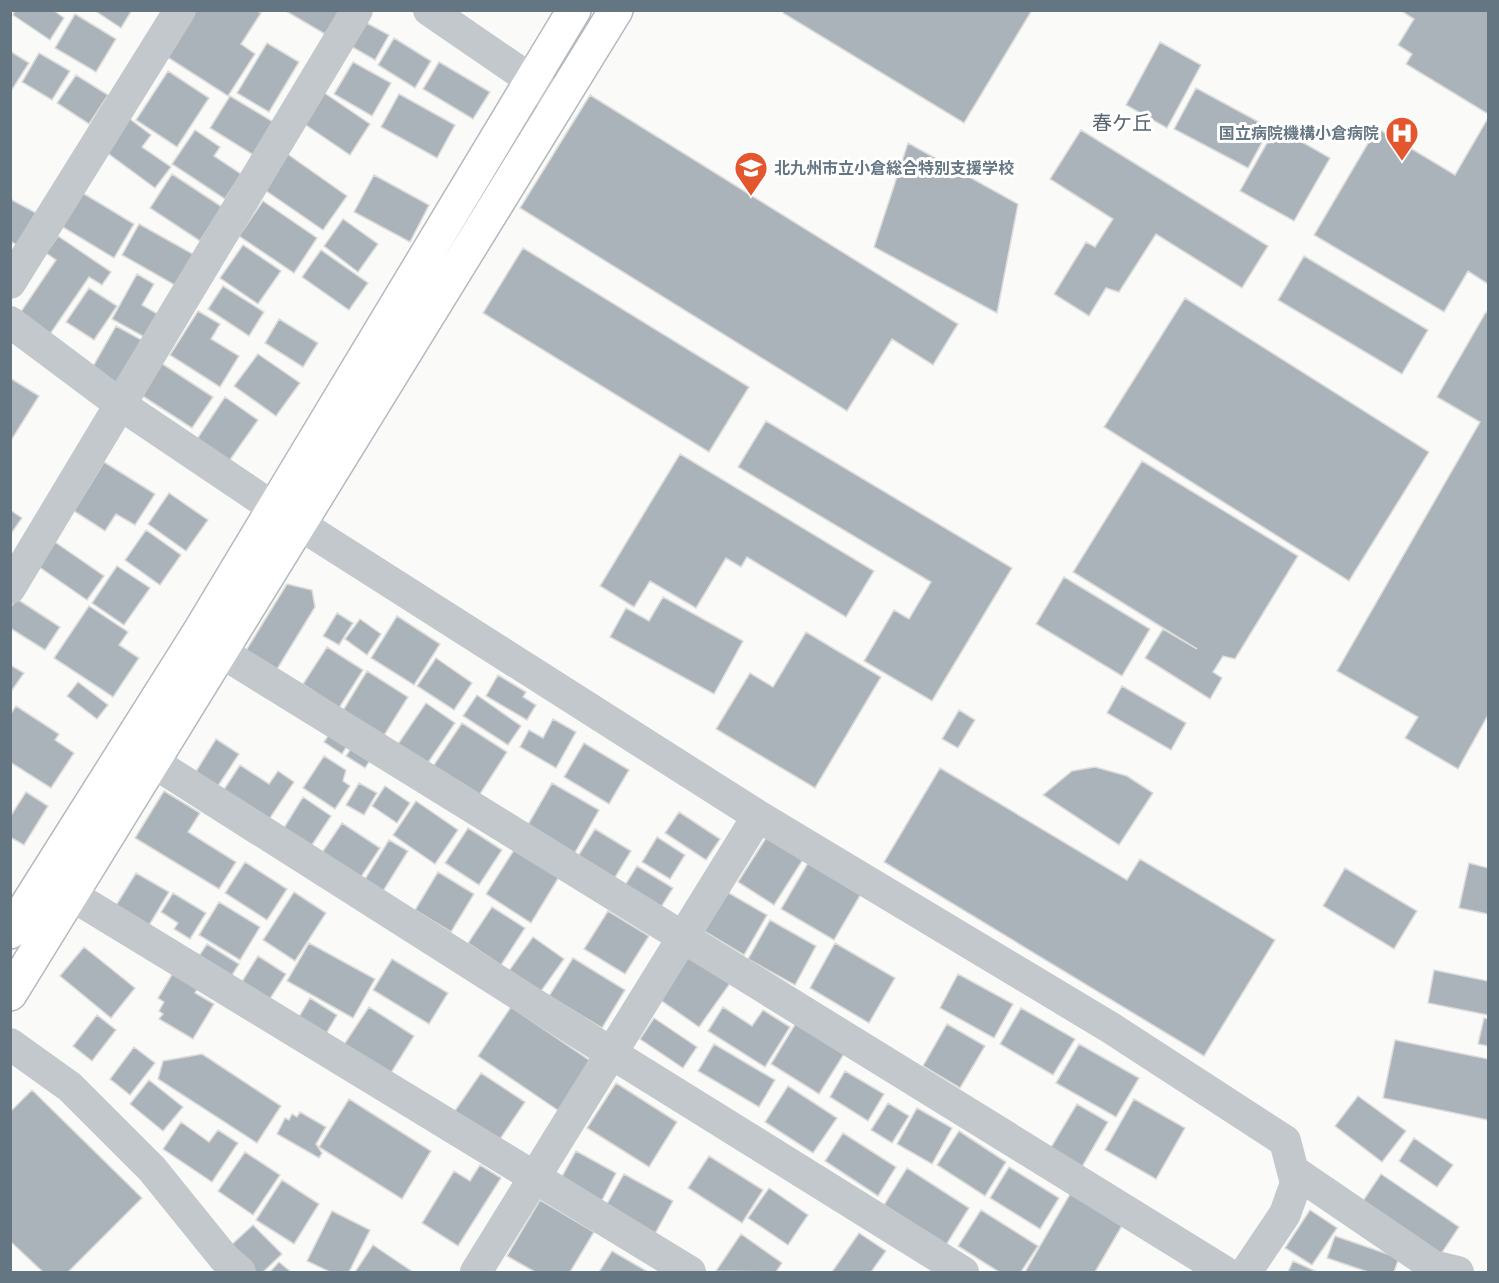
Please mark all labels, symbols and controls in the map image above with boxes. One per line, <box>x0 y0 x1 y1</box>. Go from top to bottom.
district label: 春ケ丘 <box>1092 109 1152 136</box>
hospital icon: 国立病院機構小倉病院 <box>1384 115 1420 162</box>
place label: 国立病院機構小倉病院 <box>1219 122 1379 144</box>
school or university icon: 北九州市立小倉総合特別支援学校 <box>733 150 769 197</box>
place label: 北九州市立小倉総合特別支援学校 <box>774 157 1014 179</box>

